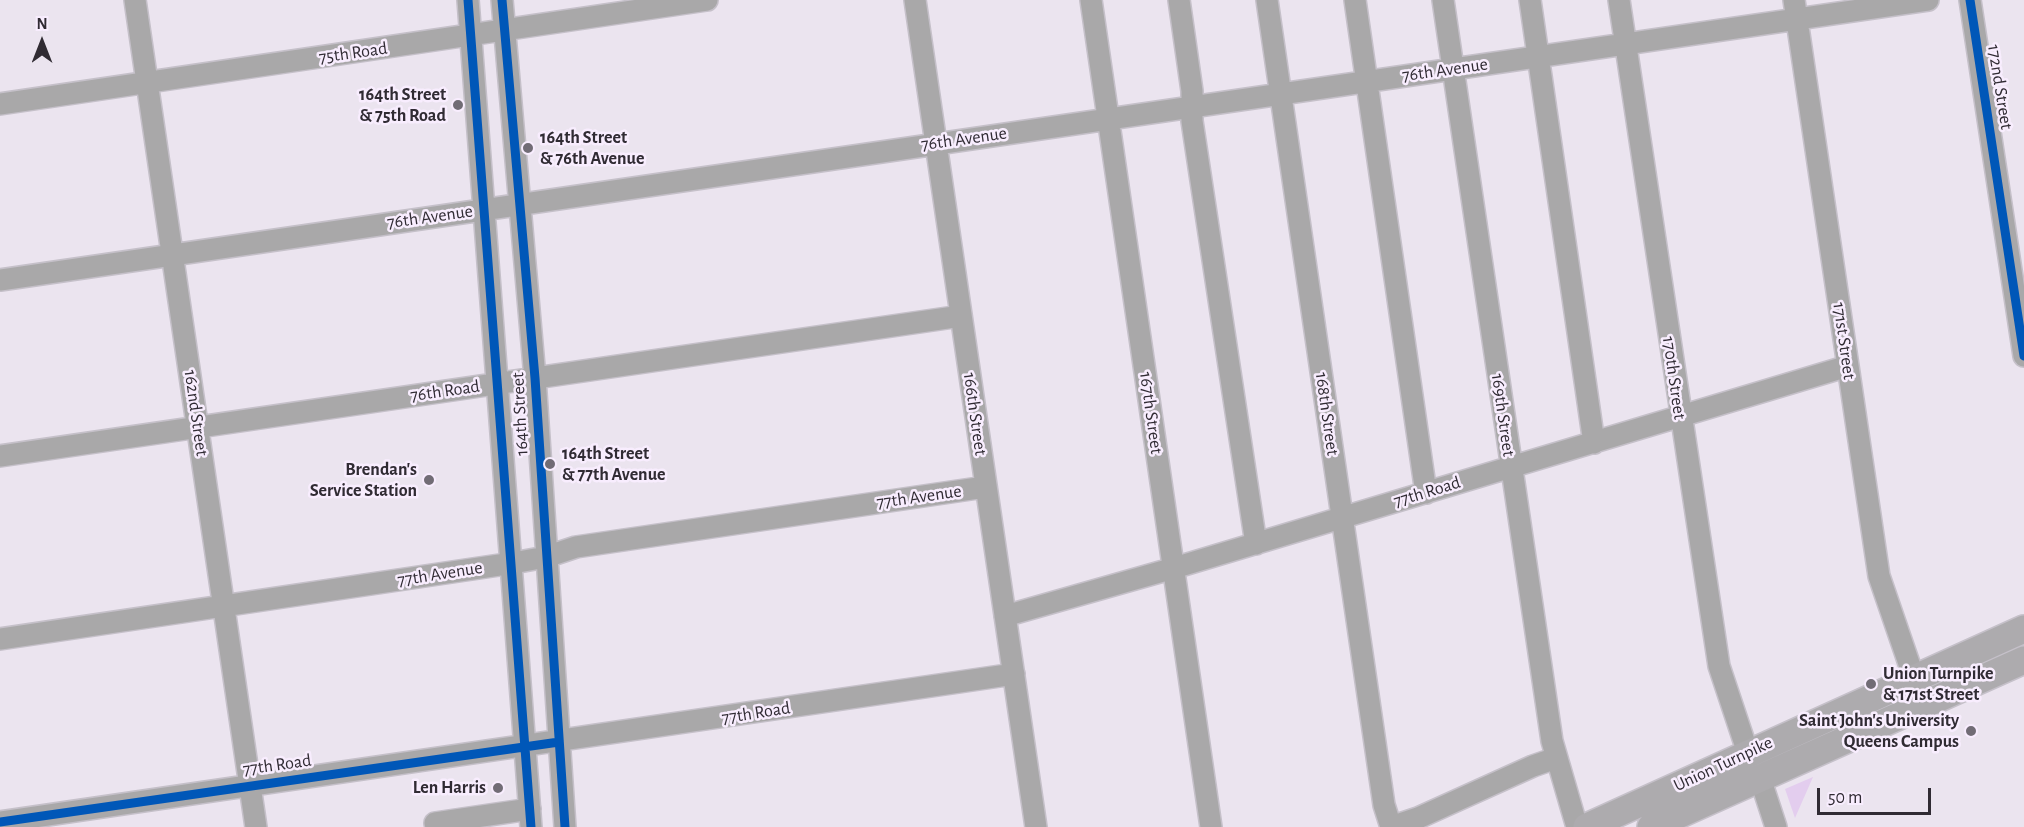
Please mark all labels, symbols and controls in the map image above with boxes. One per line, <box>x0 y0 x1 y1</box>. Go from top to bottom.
north arrow <box>12 12 72 72</box>
text: N <box>36 16 48 32</box>
street label: 75th Road <box>317 38 389 68</box>
street label: 172nd Street <box>1983 43 2017 131</box>
street label: 76th Avenue <box>1401 53 1489 87</box>
place label: 164th Street & 75th Road <box>359 84 446 127</box>
marker: 164th Street & 75th Road <box>451 98 465 112</box>
street label: 76th Avenue <box>920 122 1008 156</box>
place label: 164th Street & 76th Avenue <box>540 127 644 170</box>
marker: 164th Street & 76th Avenue <box>521 141 535 155</box>
street label: 76th Avenue <box>386 200 474 234</box>
street label: 171st Street <box>1828 301 1860 381</box>
street label: 170th Street <box>1657 335 1691 421</box>
street label: 162nd Street <box>179 369 213 457</box>
street label: 166th Street <box>958 371 992 457</box>
street label: 167th Street <box>1135 371 1167 455</box>
street label: 168th Street <box>1310 371 1344 457</box>
street label: 164th Street <box>507 372 533 456</box>
street label: 169th Street <box>1486 372 1520 458</box>
street label: 76th Road <box>409 375 481 407</box>
place label: 164th Street & 77th Avenue <box>562 443 666 486</box>
marker: 164th Street & 77th Avenue <box>543 457 557 471</box>
place label: Brendan's Service Station <box>310 459 417 502</box>
street label: 77th Road <box>1391 472 1463 512</box>
marker: Brendan's Service Station <box>422 473 436 487</box>
street label: 77th Avenue <box>875 480 963 514</box>
street label: 77th Avenue <box>396 557 484 591</box>
place label: Union Turnpike & 171st Street <box>1883 663 1994 706</box>
marker: Union Turnpike & 171st Street <box>1864 677 1878 691</box>
street label: 77th Road <box>720 697 792 729</box>
place label: Saint John's University Queens Campus <box>1799 710 1959 752</box>
marker: Saint John's University Queens Campus <box>1964 724 1978 738</box>
street label: Union Turnpike <box>1670 732 1776 796</box>
street label: 77th Road <box>241 750 313 780</box>
scale bar <box>1820 776 1934 814</box>
place label: Len Harris <box>413 777 486 799</box>
marker: Len Harris <box>491 781 505 795</box>
text: 50 m <box>1828 789 1862 807</box>

